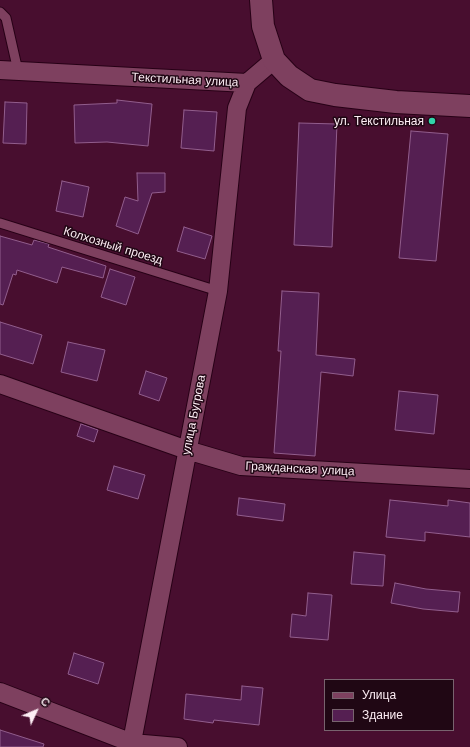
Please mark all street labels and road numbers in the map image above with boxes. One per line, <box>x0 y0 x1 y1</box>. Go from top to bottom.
street label: Текстильная улица <box>131 70 239 90</box>
street label: Колхозный проезд <box>62 224 164 268</box>
street label: улица Бугрова <box>179 374 209 456</box>
street label: Гражданская улица <box>245 459 355 479</box>

